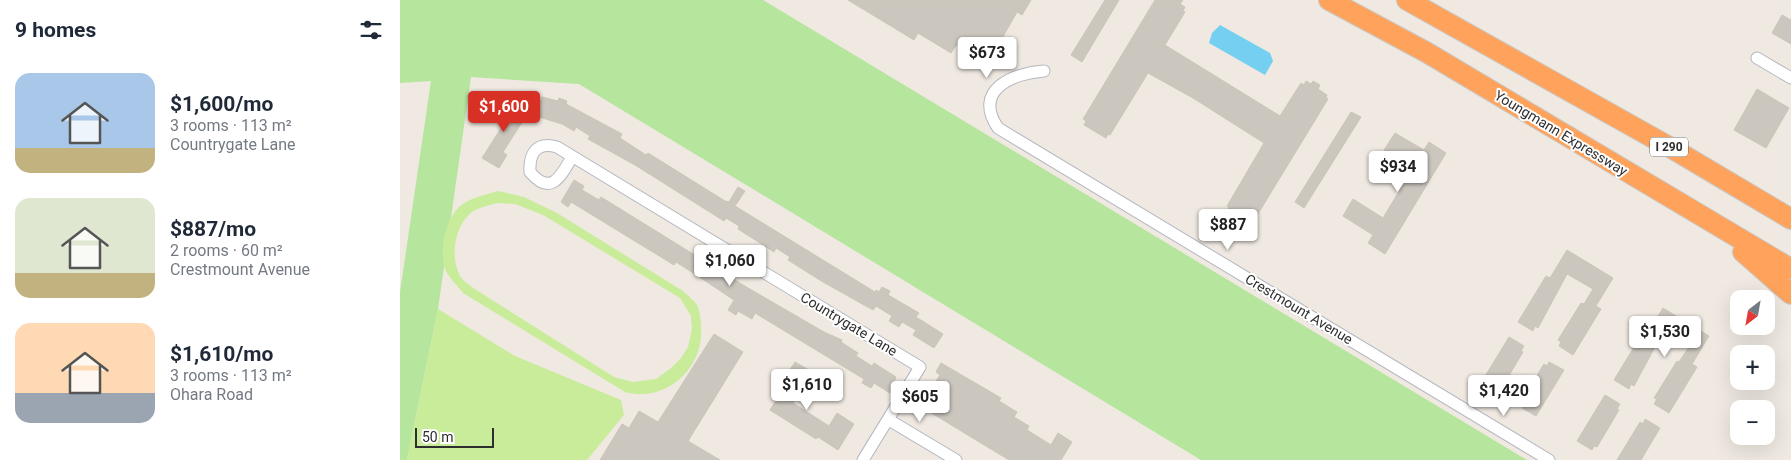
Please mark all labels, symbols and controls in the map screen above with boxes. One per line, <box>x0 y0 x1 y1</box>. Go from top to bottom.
icon: filters <box>357 16 385 44</box>
text: 9 homes <box>15 18 96 42</box>
pin: $673 <box>957 36 1017 79</box>
text: $673 <box>969 43 1005 62</box>
street label: Youngmann Expressway <box>1492 87 1631 179</box>
pin: $1,600 <box>463 90 545 133</box>
text: $1,600/mo <box>170 92 273 116</box>
icon: home <box>55 93 115 153</box>
text: $1,600 <box>479 97 529 116</box>
text: 3 rooms · 113 m² <box>170 116 292 135</box>
text: Countrygate Lane <box>170 135 295 154</box>
road number: I 290 <box>1650 138 1688 156</box>
pin: $934 <box>1368 150 1428 193</box>
text: $934 <box>1380 157 1416 176</box>
pin: $887 <box>1198 208 1258 251</box>
text: $887 <box>1210 215 1246 234</box>
text: $887/mo <box>170 217 256 241</box>
icon: home <box>55 218 115 278</box>
text: 2 rooms · 60 m² <box>170 241 283 260</box>
pin: $1,060 <box>689 244 771 287</box>
text: $1,060 <box>705 251 755 270</box>
text: Crestmount Avenue <box>170 260 310 279</box>
street label: Crestmount Avenue <box>1242 271 1356 347</box>
street label: Countrygate Lane <box>798 289 900 359</box>
north arrow <box>1730 290 1775 335</box>
map controls <box>1730 290 1775 445</box>
pin: $1,530 <box>1624 316 1706 358</box>
text: $1,530 <box>1640 322 1690 341</box>
text: $1,610/mo <box>170 342 273 366</box>
icon: home <box>55 343 115 403</box>
button: + <box>1730 345 1775 390</box>
text: 3 rooms · 113 m² <box>170 366 292 385</box>
pin: $1,610 <box>766 368 848 411</box>
pin: $1,420 <box>1463 374 1545 417</box>
text: $1,610 <box>782 375 832 394</box>
pin: $605 <box>890 380 950 423</box>
text: $1,420 <box>1479 381 1529 400</box>
text: Ohara Road <box>170 385 253 404</box>
text: $605 <box>902 387 938 406</box>
button: − <box>1730 400 1775 445</box>
scale bar <box>415 425 494 448</box>
text: 50 m <box>422 429 454 445</box>

